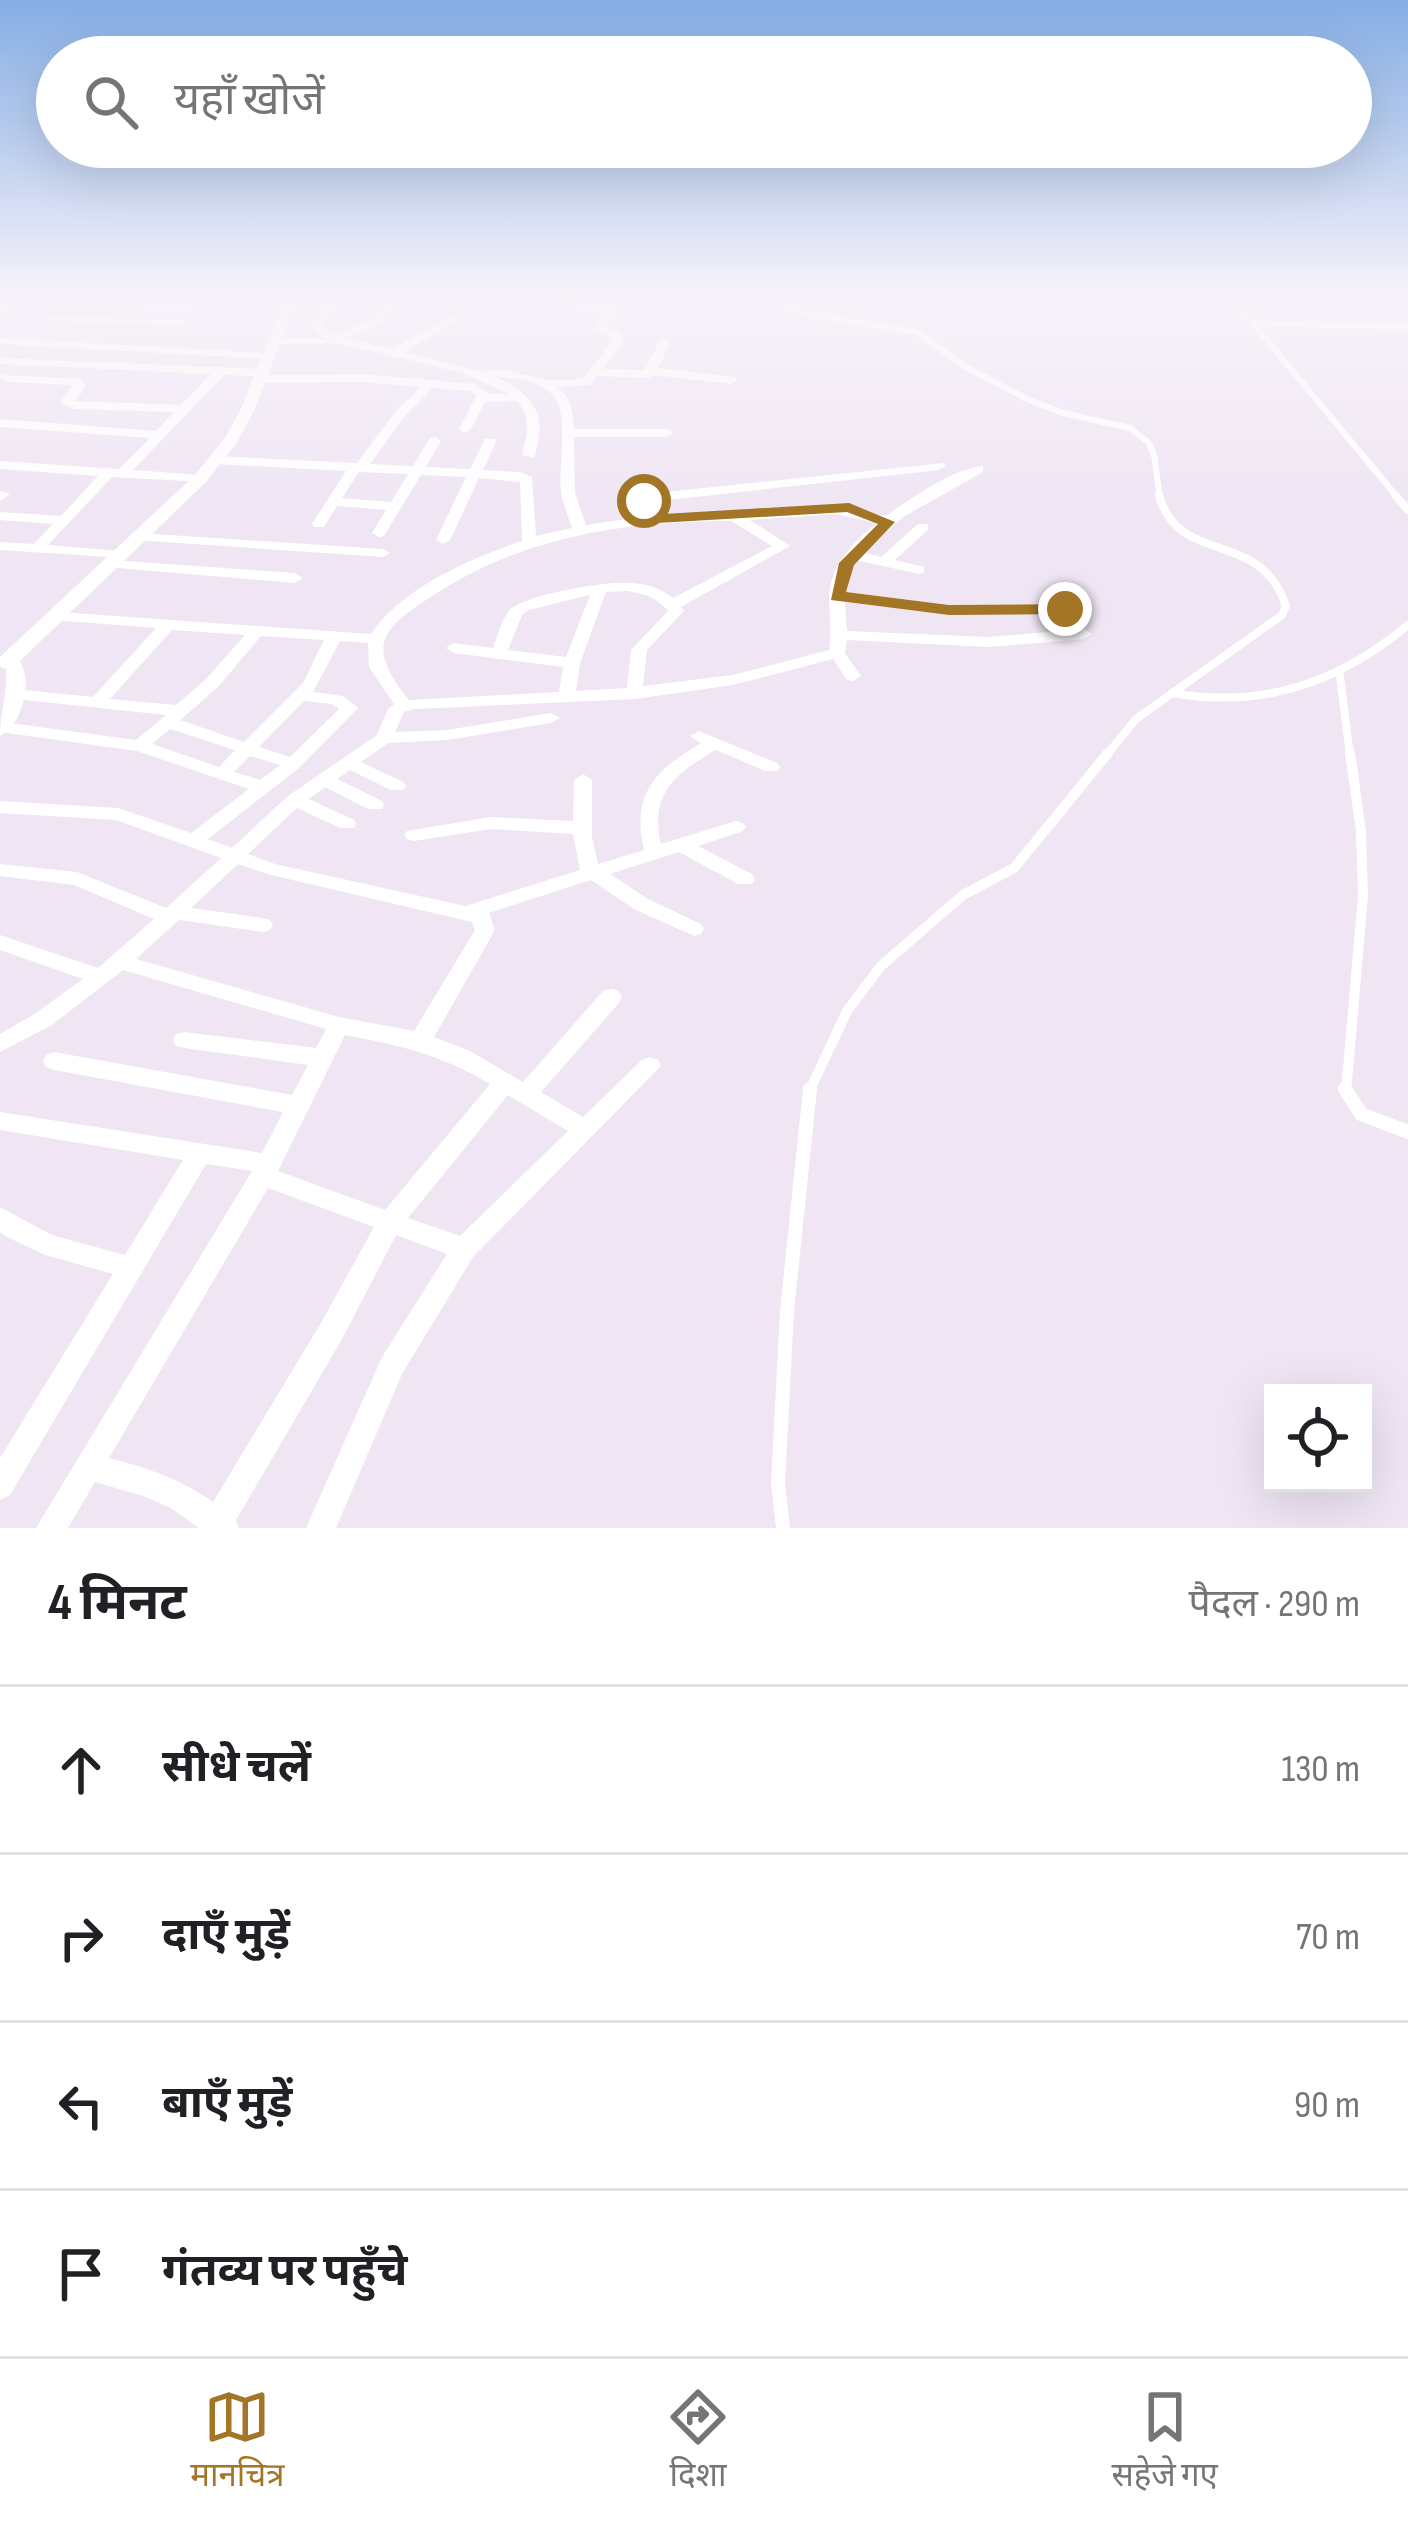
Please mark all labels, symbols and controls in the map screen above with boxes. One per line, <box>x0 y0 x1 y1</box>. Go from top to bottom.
search box <box>36 36 1372 168</box>
icon: search <box>78 69 144 135</box>
text: यहाँ खोजें <box>174 73 325 128</box>
route start <box>617 474 671 528</box>
route end <box>1038 582 1092 636</box>
map controls <box>1264 1384 1372 1492</box>
button: locate <box>1264 1384 1372 1492</box>
text: 4 मिनट <box>48 1573 187 1634</box>
text: पैदल · 290 m <box>1189 1581 1360 1628</box>
icon: ahead <box>48 1737 114 1803</box>
text: सीधे चलें <box>162 1740 311 1795</box>
text: 130 m <box>1281 1746 1360 1793</box>
icon: right <box>48 1905 114 1971</box>
text: दाएँ मुड़ें <box>162 1908 290 1963</box>
text: 70 m <box>1296 1914 1360 1961</box>
icon: left <box>48 2073 114 2139</box>
text: बाएँ मुड़ें <box>162 2076 292 2131</box>
text: 90 m <box>1294 2082 1360 2129</box>
icon: arrive <box>48 2241 114 2307</box>
text: गंतव्य पर पहुँचे <box>162 2244 407 2299</box>
tab: मानचित्र <box>190 2384 285 2499</box>
tab: दिशा <box>665 2384 731 2499</box>
tab: सहेजे गए <box>1111 2384 1218 2499</box>

